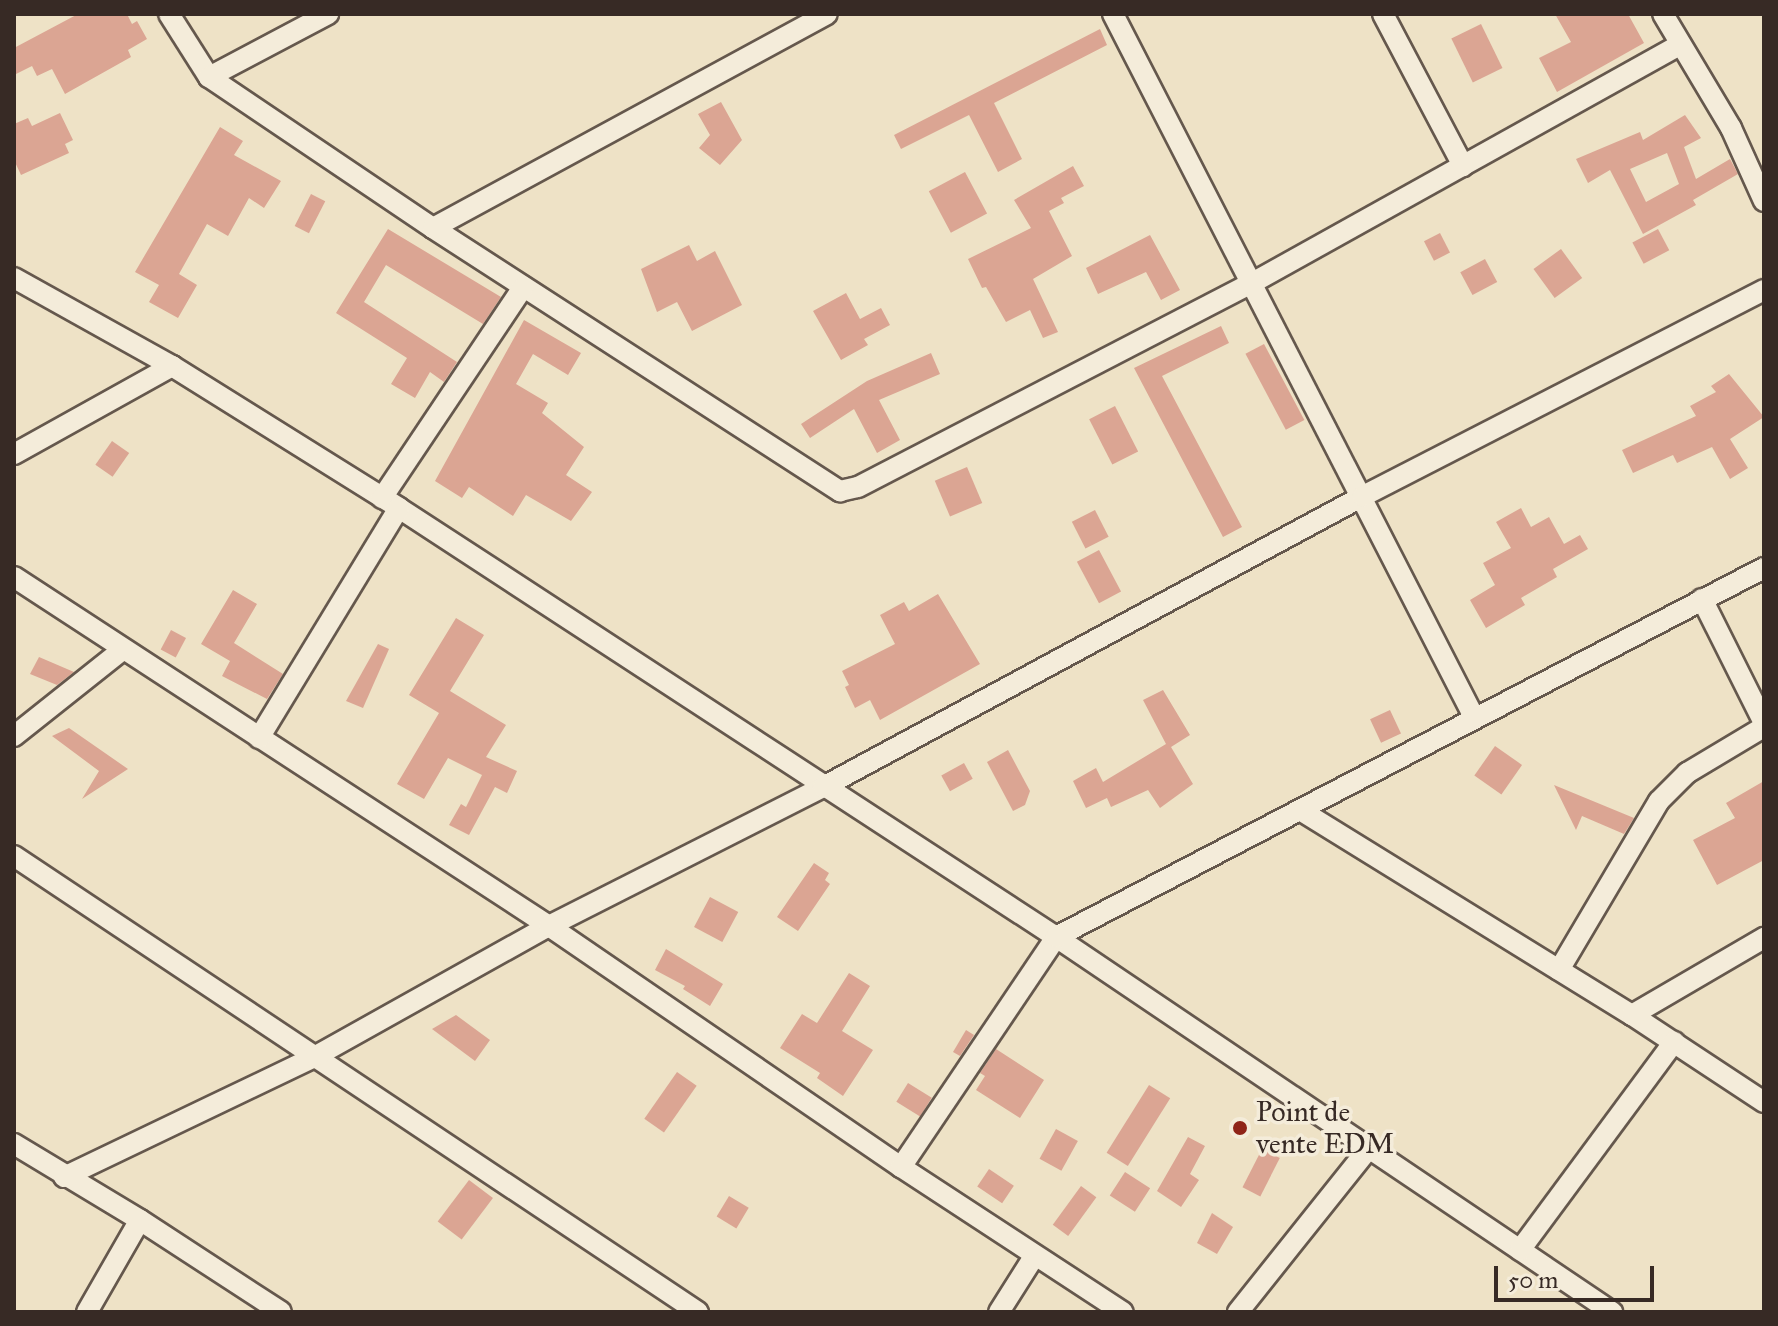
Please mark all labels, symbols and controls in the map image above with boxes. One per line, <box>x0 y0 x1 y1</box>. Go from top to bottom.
place label: Point de vente EDM <box>1256 1095 1394 1161</box>
marker: Point de vente EDM <box>1231 1119 1249 1137</box>
scale bar <box>1498 1250 1658 1300</box>
text: 50 m <box>1508 1265 1558 1295</box>

